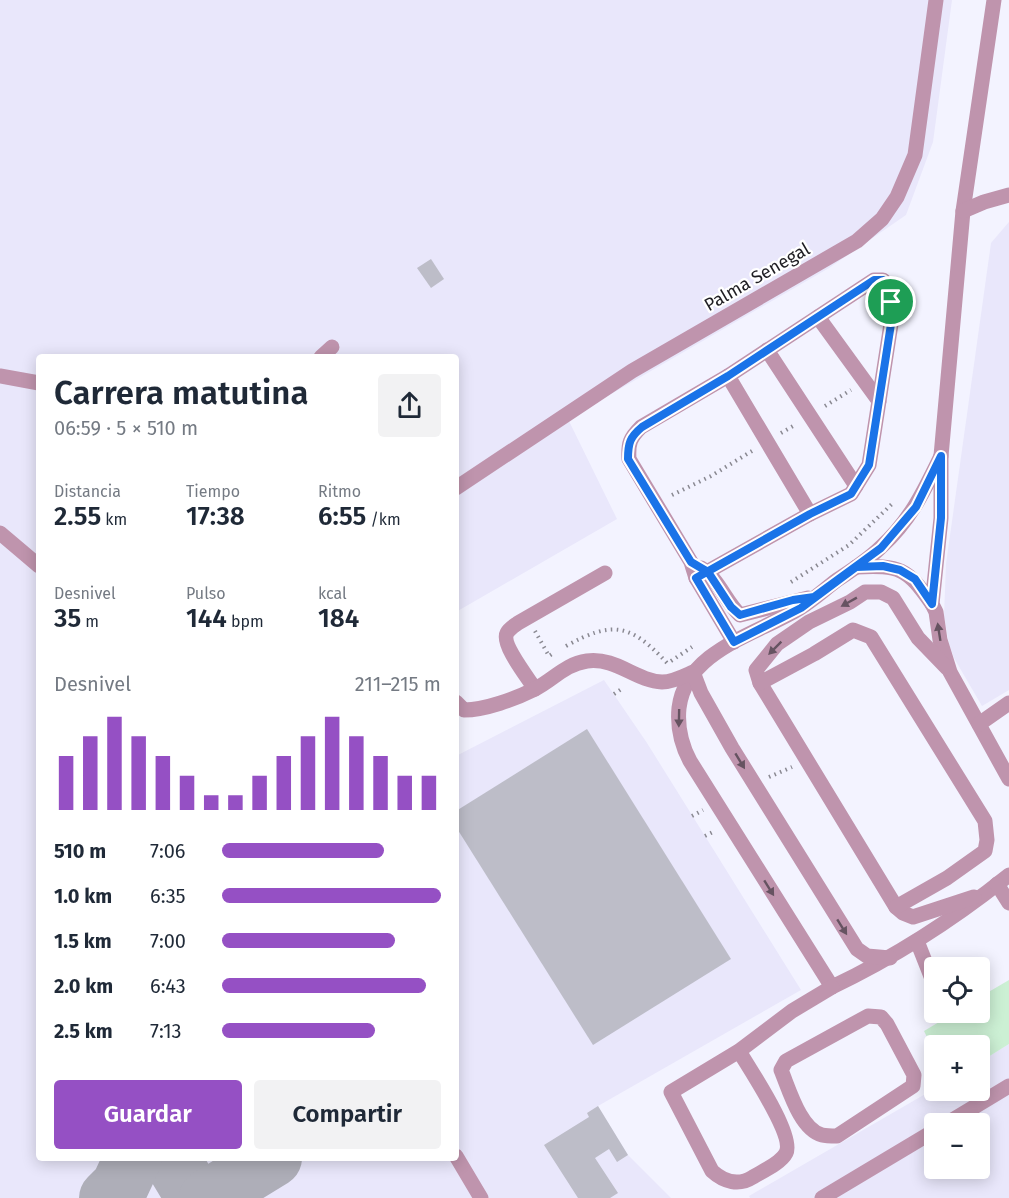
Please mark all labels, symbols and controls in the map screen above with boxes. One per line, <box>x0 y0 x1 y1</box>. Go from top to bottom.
street label: Palma Senegal <box>700 238 814 316</box>
pin <box>865 276 916 327</box>
icon: arrive <box>874 285 907 318</box>
text: Carrera matutina <box>54 373 309 413</box>
button: share <box>378 374 441 437</box>
text: 06:59 · 5 × 510 m <box>54 416 198 440</box>
text: Distancia <box>54 482 121 501</box>
text: Tiempo <box>186 482 240 501</box>
text: Ritmo <box>318 482 361 501</box>
text: 2.55 <box>54 501 101 532</box>
text: 17:38 <box>186 501 245 532</box>
text: 6:55 <box>318 501 366 532</box>
text: km <box>101 510 127 529</box>
text: /km <box>366 510 401 529</box>
text: Desnivel <box>54 584 116 603</box>
text: Pulso <box>186 584 226 603</box>
text: kcal <box>318 584 347 603</box>
one-way arrow <box>840 597 857 607</box>
text: 35 <box>54 603 81 634</box>
text: 144 <box>186 603 227 634</box>
text: 184 <box>318 603 359 634</box>
text: m <box>81 612 99 631</box>
text: bpm <box>227 612 264 631</box>
one-way arrow <box>934 622 943 641</box>
one-way arrow <box>768 640 782 655</box>
text: Desnivel <box>54 672 131 696</box>
text: 211–215 m <box>355 672 441 696</box>
one-way arrow <box>674 709 684 728</box>
one-way arrow <box>734 752 745 769</box>
text: 510 m <box>54 839 106 863</box>
text: 7:06 <box>150 839 186 863</box>
one-way arrow <box>764 880 775 896</box>
text: 1.0 km <box>54 884 112 908</box>
text: 6:35 <box>150 884 186 908</box>
one-way arrow <box>837 919 848 935</box>
text: 1.5 km <box>54 929 112 953</box>
text: 7:00 <box>150 929 186 953</box>
map controls <box>924 957 990 1179</box>
button: locate <box>924 957 990 1023</box>
text: 2.0 km <box>54 974 113 998</box>
text: 6:43 <box>150 974 186 998</box>
text: 2.5 km <box>54 1019 113 1043</box>
text: 7:13 <box>150 1019 182 1043</box>
button: + <box>924 1035 990 1101</box>
button: Guardar <box>54 1080 242 1149</box>
button: Compartir <box>254 1080 441 1149</box>
button: − <box>924 1113 990 1179</box>

